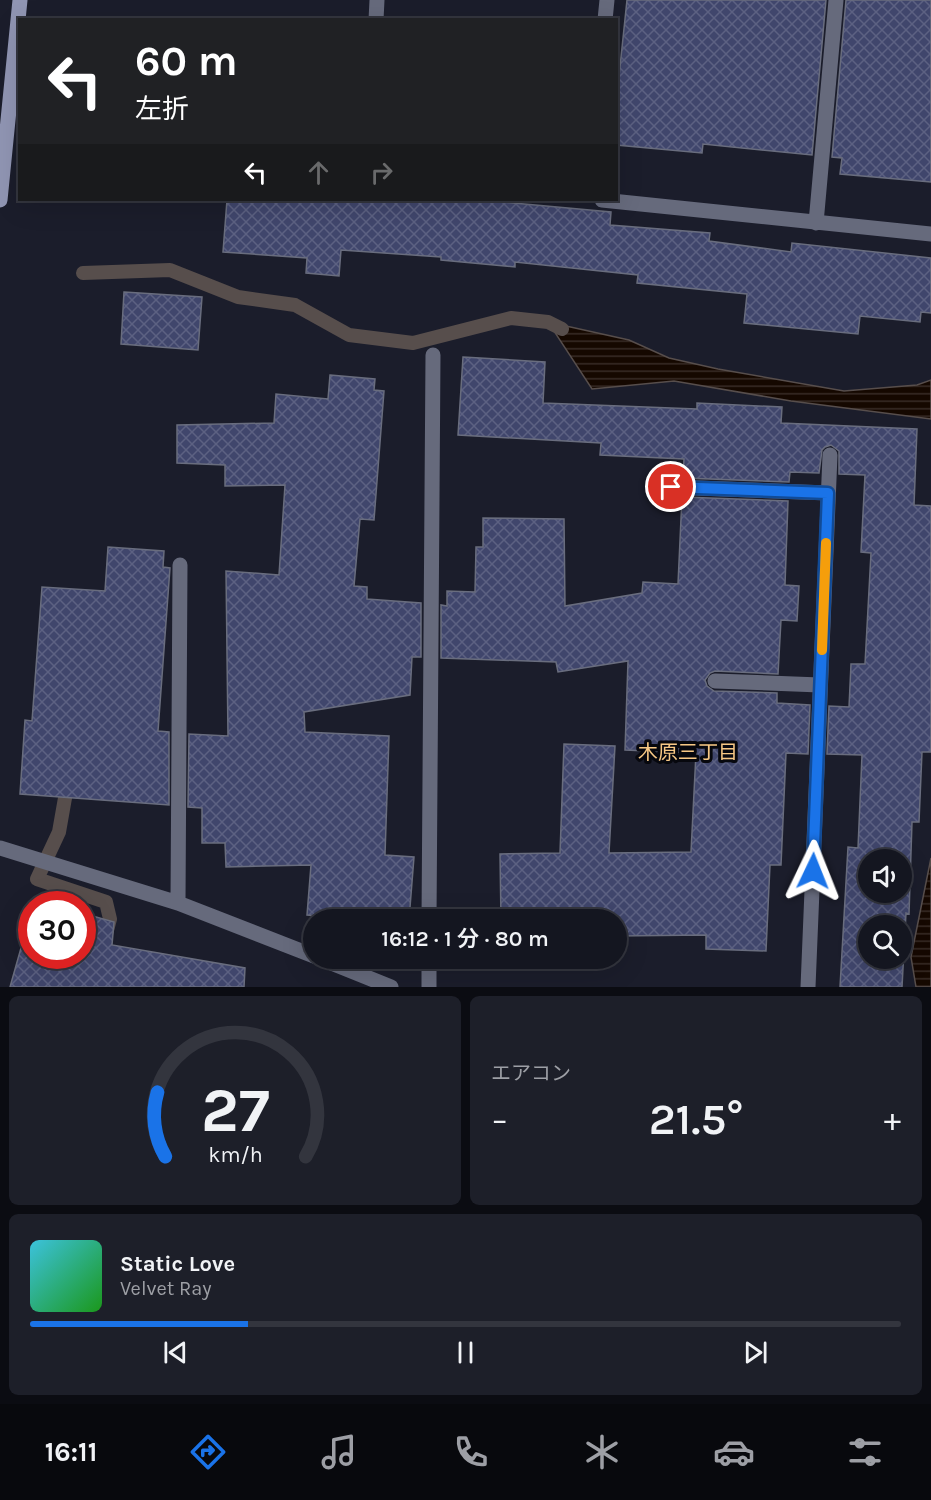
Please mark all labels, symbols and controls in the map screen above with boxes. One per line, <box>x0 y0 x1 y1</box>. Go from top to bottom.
text: 60 m <box>135 36 238 86</box>
icon: left <box>36 42 114 120</box>
text: 左折 <box>135 93 189 125</box>
icon: left <box>239 156 272 189</box>
icon: ahead <box>302 156 335 189</box>
icon: right <box>365 156 398 189</box>
pin <box>645 461 696 512</box>
icon: arrive <box>654 470 687 503</box>
district label: 木原三丁目 <box>638 741 738 764</box>
position arrow <box>781 839 845 903</box>
map controls <box>858 849 912 969</box>
button: sound <box>858 849 912 903</box>
speed limit sign: 30 <box>18 891 96 969</box>
button: search <box>858 915 912 969</box>
text: 16:12 · 1 分 · 80 m <box>381 926 549 952</box>
text: エアコン <box>491 1062 571 1085</box>
text: 27 <box>201 1074 269 1147</box>
text: 21.5° <box>649 1093 743 1145</box>
text: − <box>491 1100 508 1138</box>
text: + <box>884 1100 901 1138</box>
text: km/h <box>208 1143 262 1168</box>
text: Static Love <box>120 1251 235 1277</box>
text: Velvet Ray <box>120 1277 212 1300</box>
icon: previous <box>159 1336 192 1369</box>
icon: pause <box>449 1336 482 1369</box>
icon: next <box>739 1336 772 1369</box>
icon: directions <box>187 1431 229 1473</box>
icon: music <box>318 1431 360 1473</box>
icon: phone <box>450 1431 492 1473</box>
icon: climate <box>581 1431 623 1473</box>
icon: car <box>713 1431 755 1473</box>
icon: filters <box>844 1431 886 1473</box>
text: 16:11 <box>45 1436 97 1468</box>

